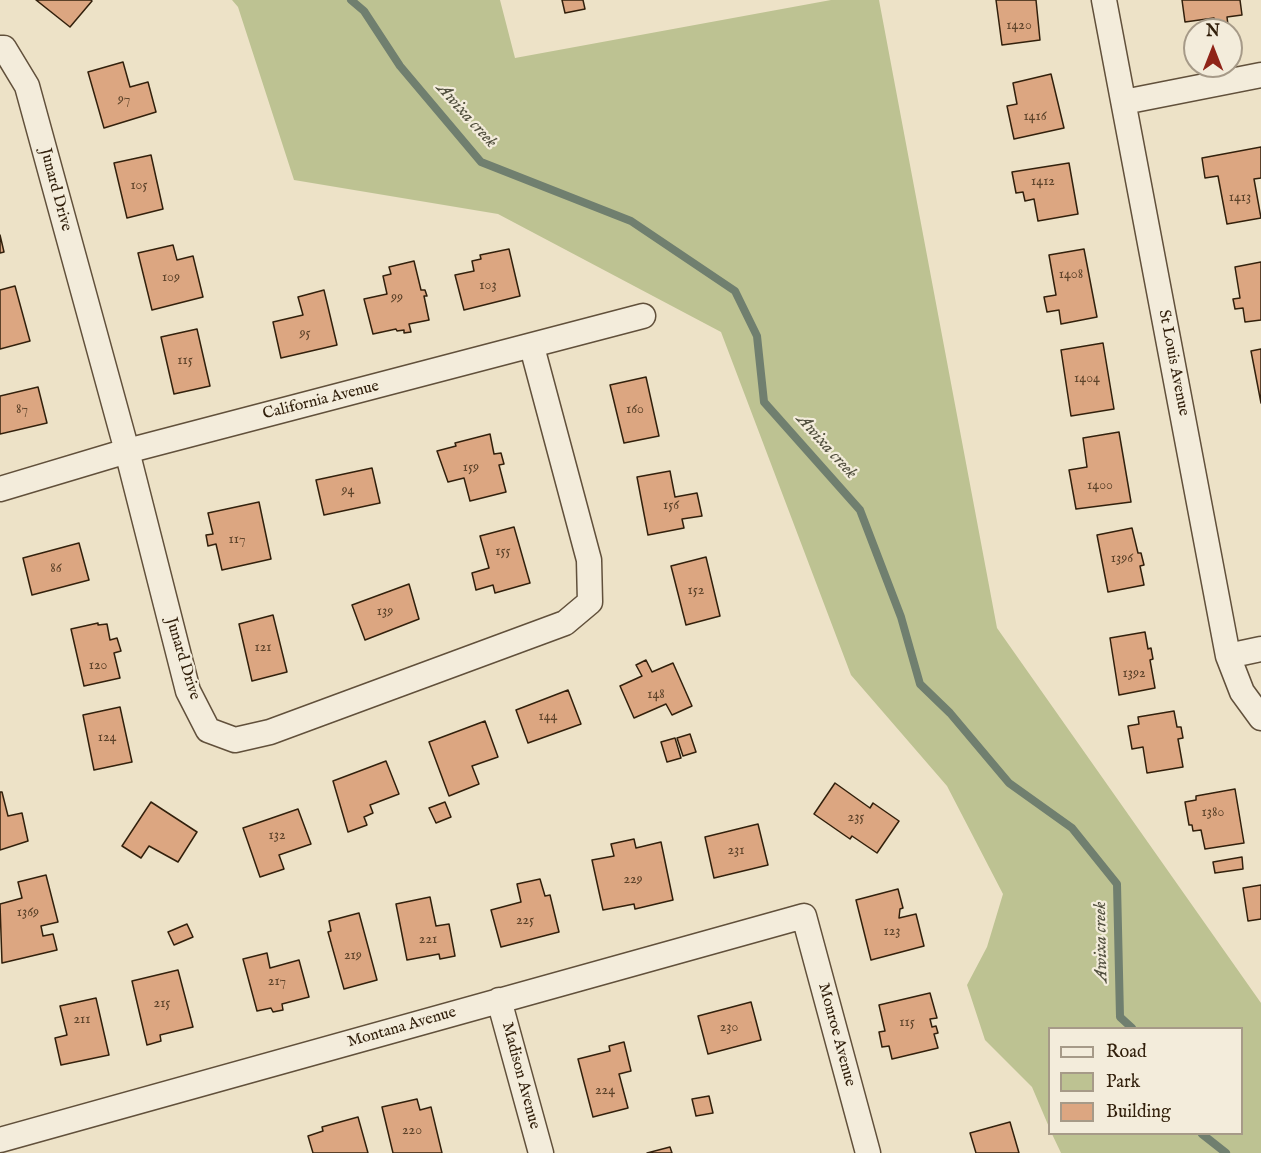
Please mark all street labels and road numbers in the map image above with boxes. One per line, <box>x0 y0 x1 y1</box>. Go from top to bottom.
street label: Junard Drive <box>35 146 75 234</box>
street label: St Louis Avenue <box>1153 308 1193 418</box>
street label: California Avenue <box>261 377 381 425</box>
street label: Junard Drive <box>160 616 204 702</box>
street label: Monroe Avenue <box>813 981 859 1089</box>
street label: Montana Avenue <box>345 1003 459 1053</box>
street label: Madison Avenue <box>497 1020 543 1132</box>

